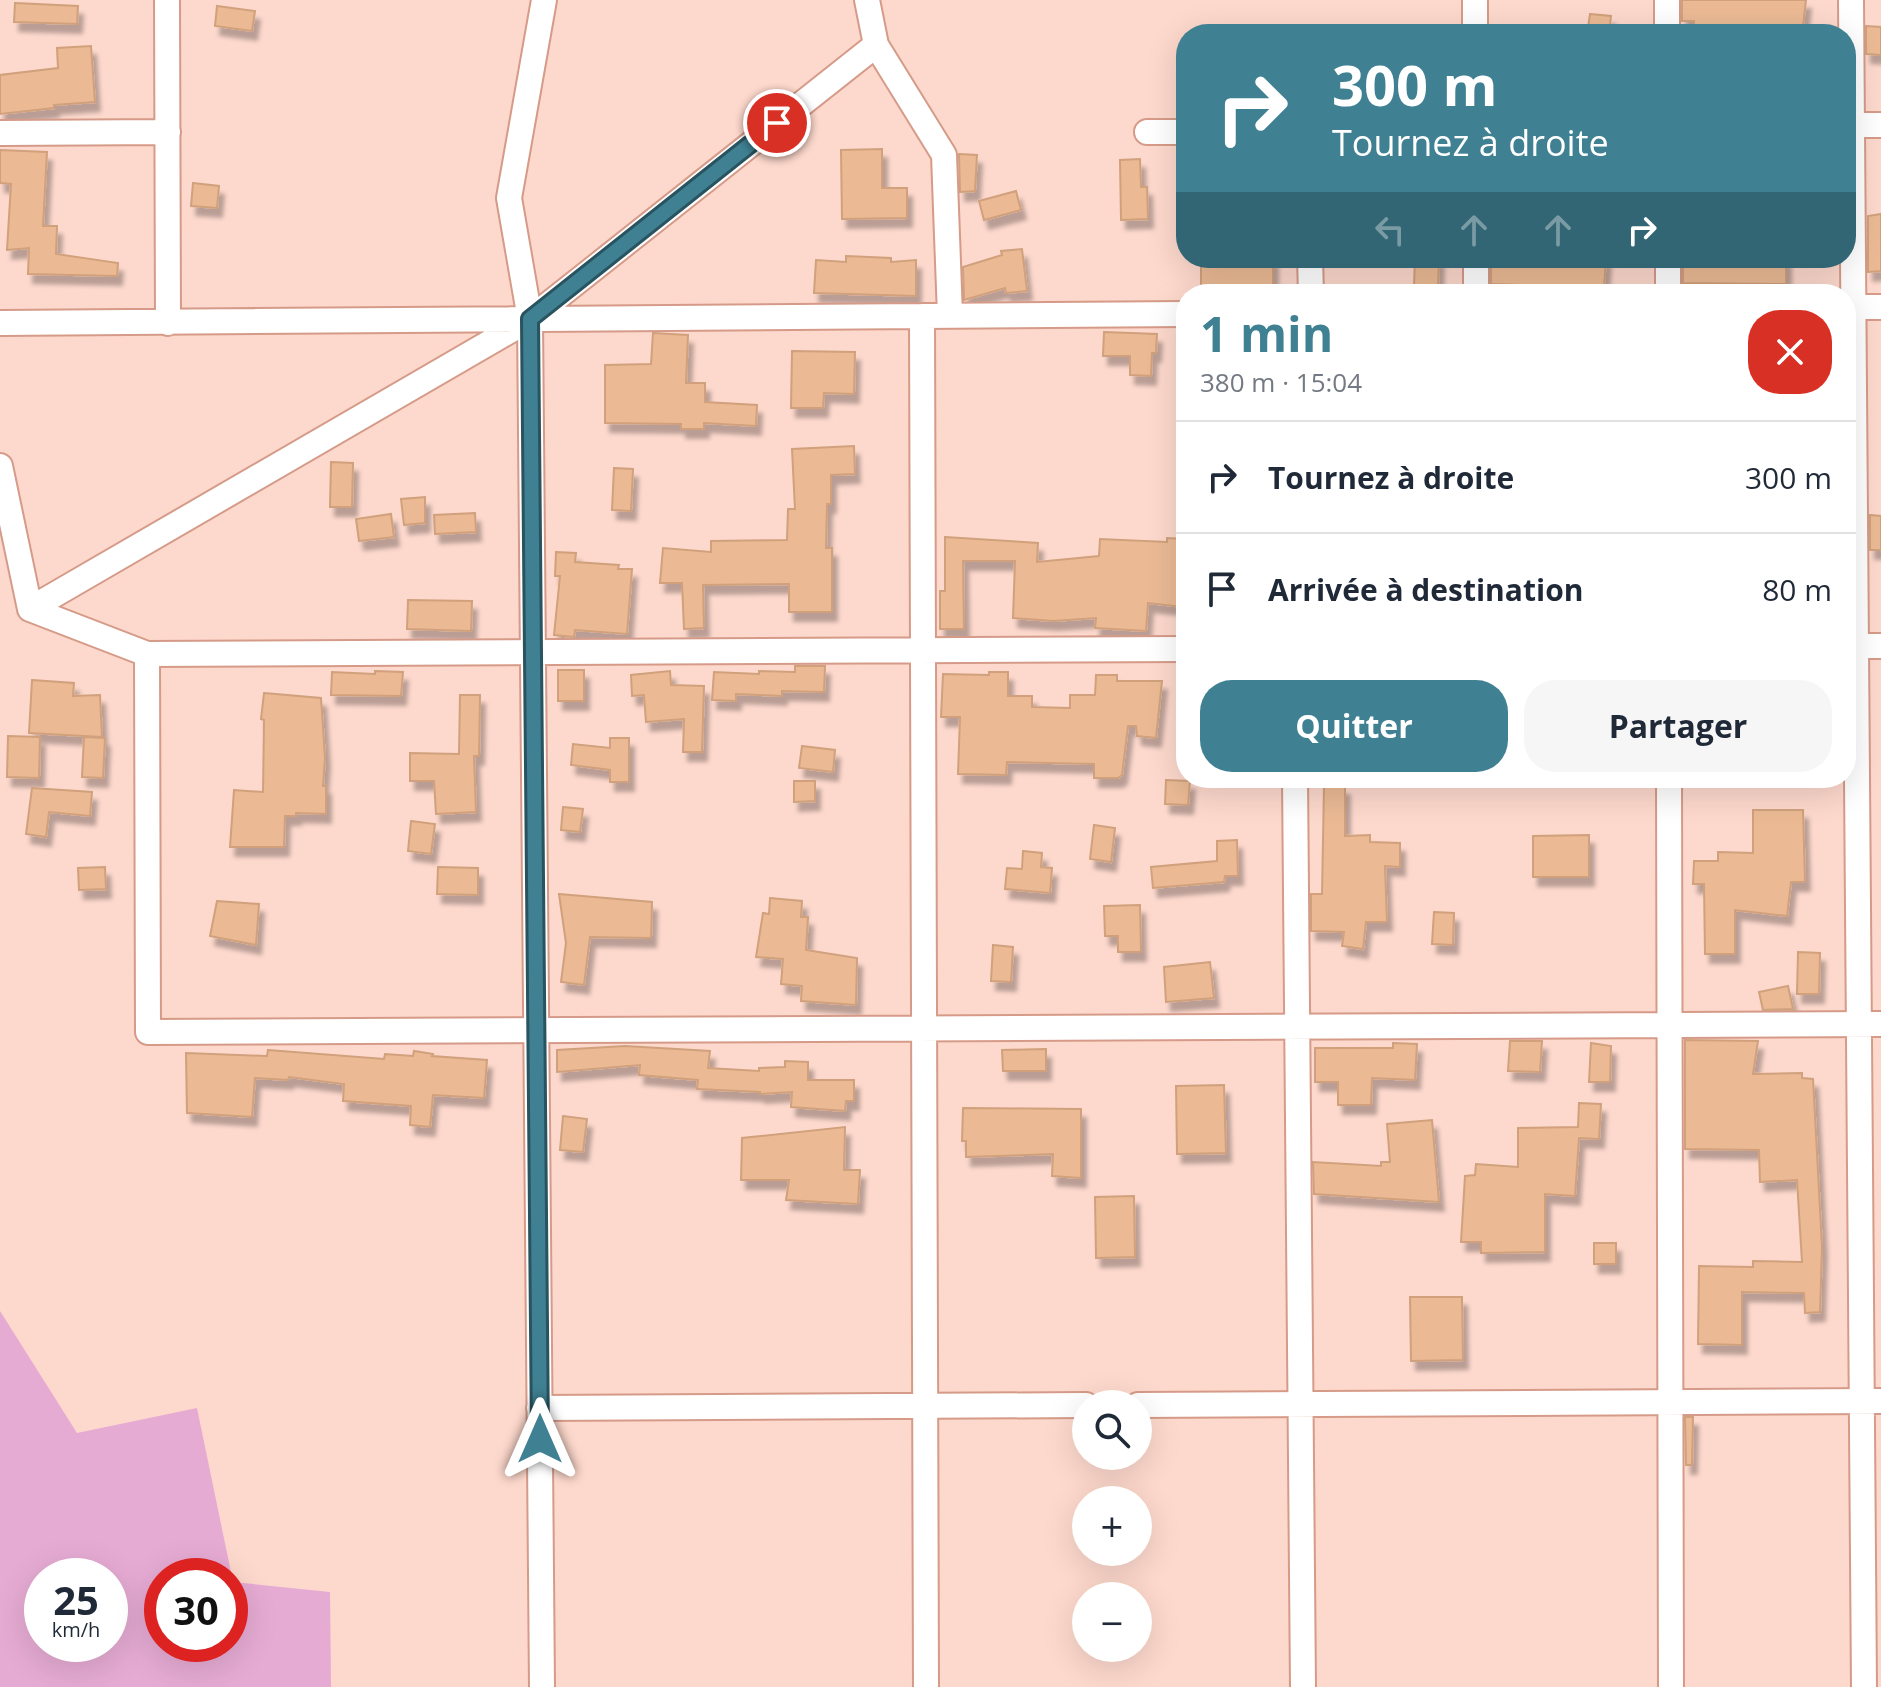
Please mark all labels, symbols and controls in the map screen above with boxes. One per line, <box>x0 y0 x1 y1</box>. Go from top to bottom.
text: 300 m <box>1332 46 1498 122</box>
icon: right <box>1200 56 1304 160</box>
pin <box>743 89 811 157</box>
icon: arrive <box>755 101 799 145</box>
text: Tournez à droite <box>1332 118 1609 167</box>
icon: left <box>1368 208 1412 252</box>
icon: ahead <box>1452 208 1496 252</box>
icon: ahead <box>1536 208 1580 252</box>
icon: right <box>1620 208 1664 252</box>
text: 1 min <box>1200 301 1333 366</box>
button: close <box>1748 310 1832 394</box>
text: 380 m · 15:04 <box>1200 364 1362 400</box>
icon: right <box>1200 455 1244 499</box>
text: Tournez à droite <box>1268 457 1514 498</box>
text: 300 m <box>1745 457 1832 498</box>
icon: arrive <box>1200 567 1244 611</box>
text: Arrivée à destination <box>1268 569 1583 610</box>
text: 80 m <box>1762 569 1832 610</box>
button: Quitter <box>1200 680 1508 772</box>
button: Partager <box>1524 680 1832 772</box>
map controls <box>1072 1390 1152 1662</box>
button: search <box>1072 1390 1152 1470</box>
position arrow <box>498 1397 582 1481</box>
button: + <box>1072 1486 1152 1566</box>
speed limit sign: 30 <box>144 1558 248 1662</box>
text: 25 <box>53 1572 99 1627</box>
button: − <box>1072 1582 1152 1662</box>
text: km/h <box>52 1616 100 1643</box>

